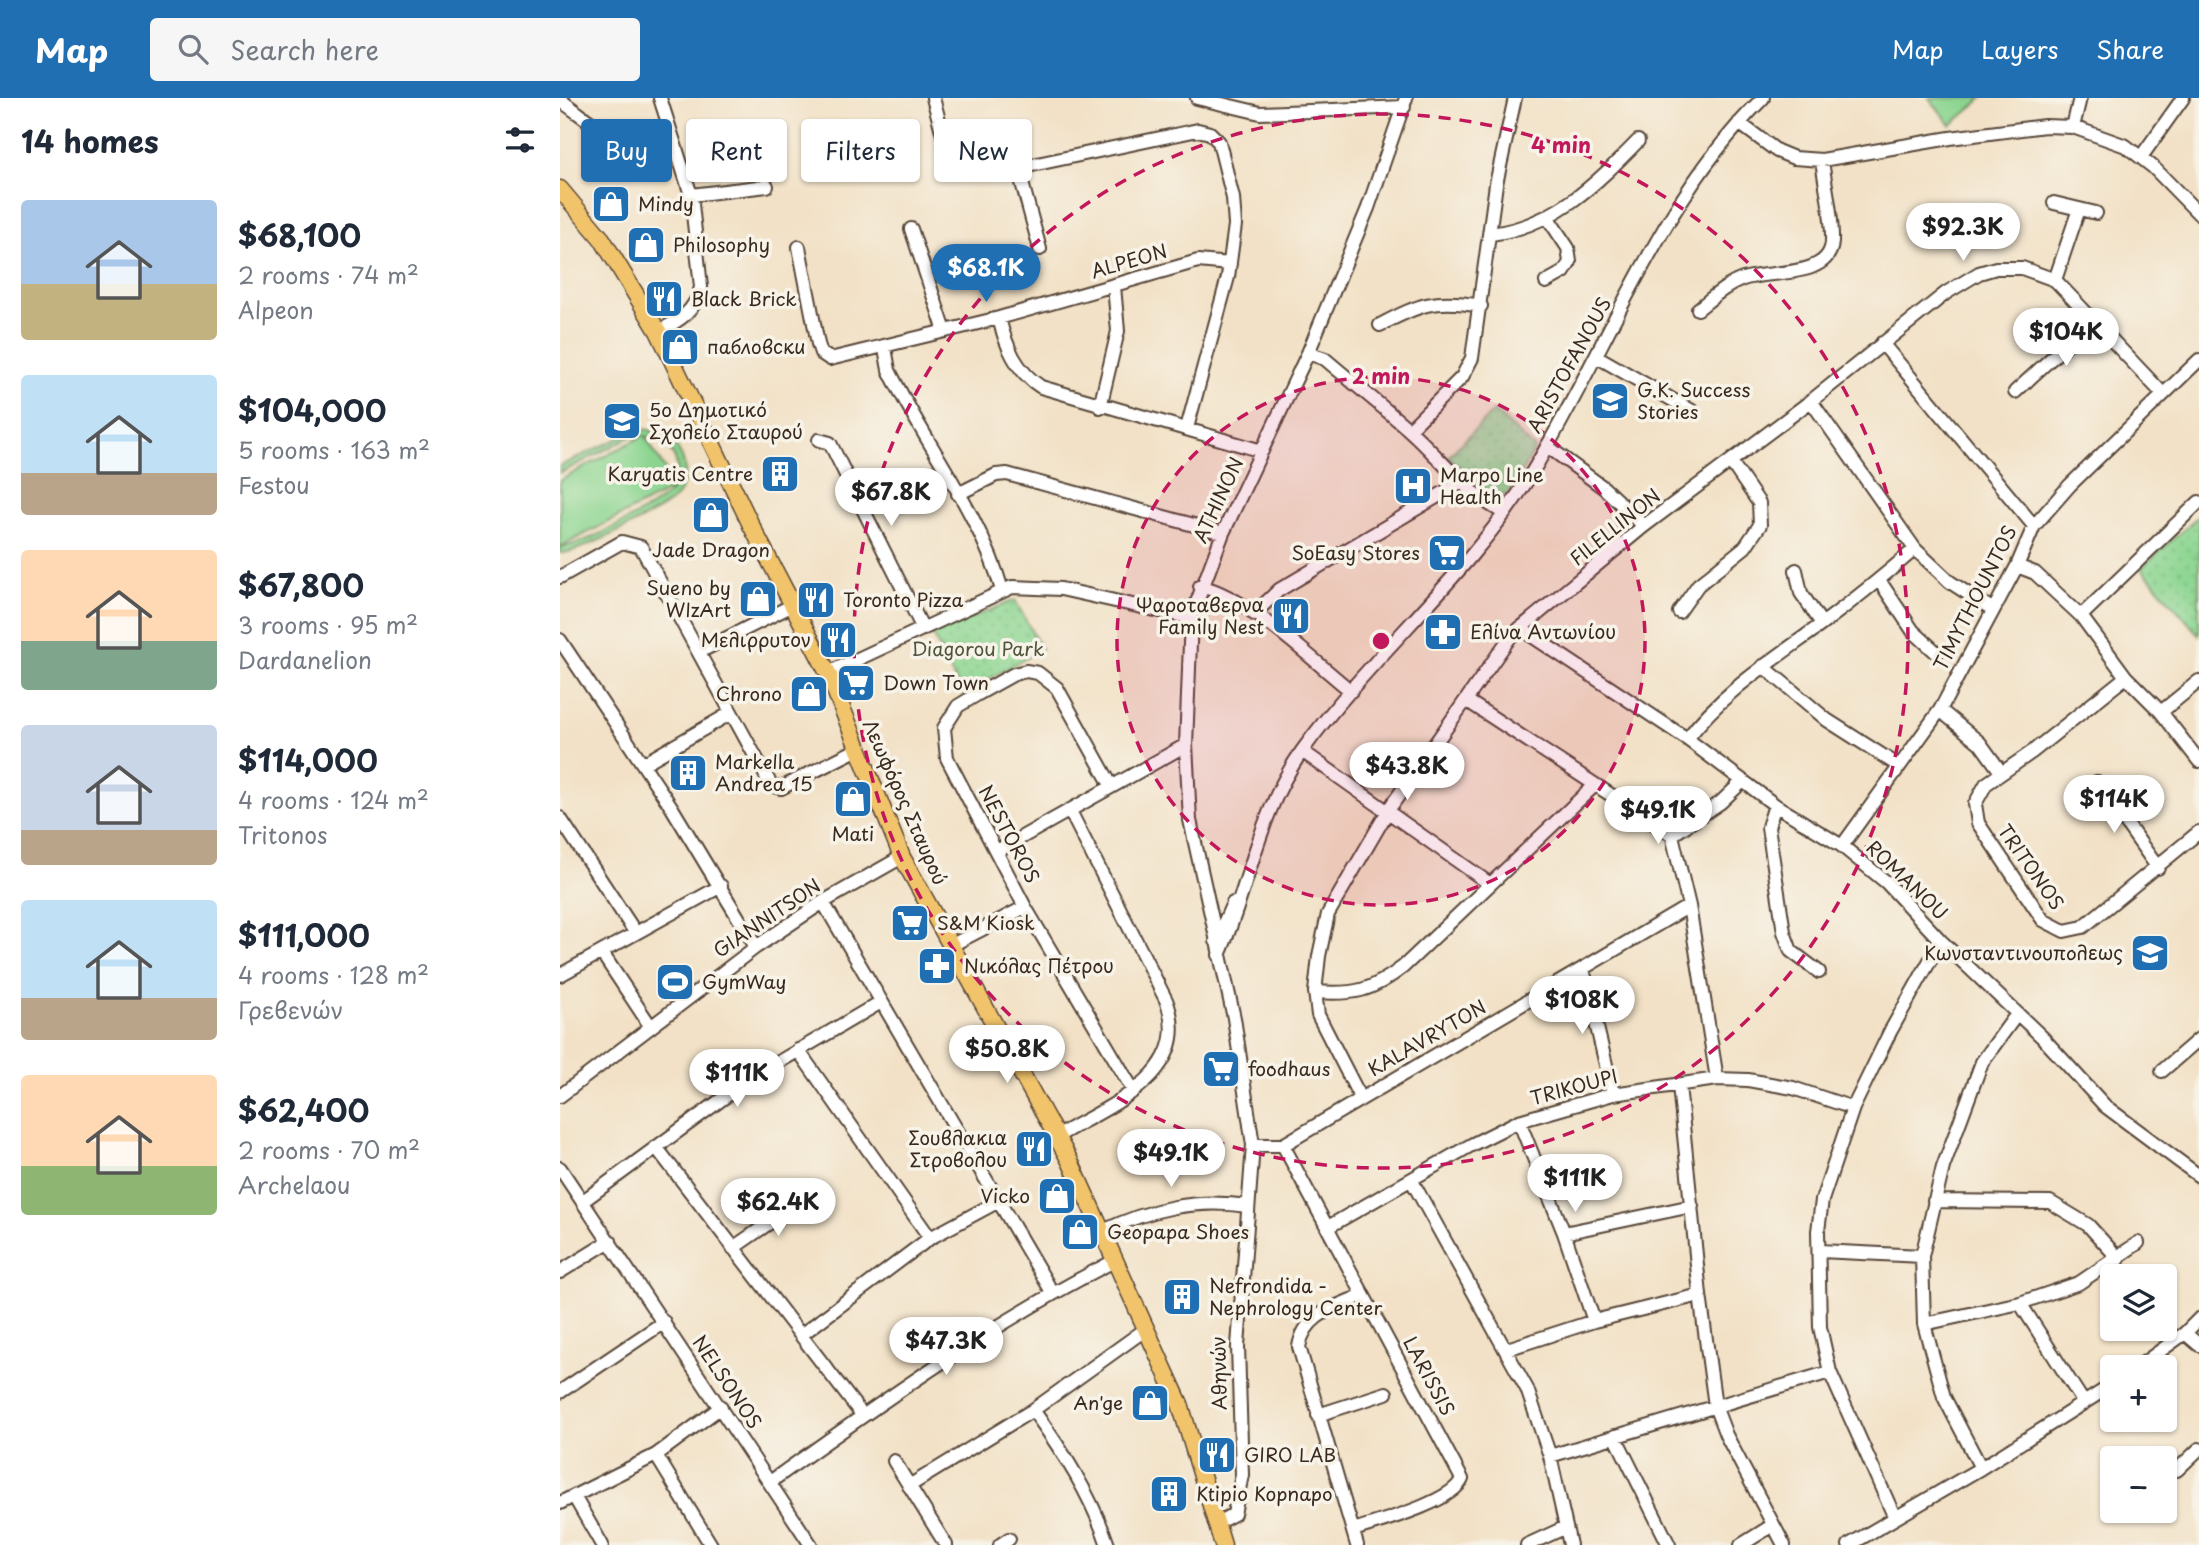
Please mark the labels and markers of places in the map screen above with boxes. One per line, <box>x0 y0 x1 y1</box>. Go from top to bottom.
shop icon: Mindy <box>590 183 632 225</box>
place label: Mindy <box>638 189 694 217</box>
pin: $92.3K <box>1906 204 2020 263</box>
shop icon: Philosophy <box>625 224 667 266</box>
place label: Philosophy <box>673 230 770 258</box>
pin: $68.1K <box>929 244 1043 304</box>
restaurant icon: Black Brick <box>643 278 685 320</box>
place label: Black Brick <box>691 284 797 312</box>
pin: $104K <box>2017 308 2115 368</box>
shop icon: пабловски <box>659 326 701 368</box>
place label: пабловски <box>707 332 805 360</box>
place label: G.K. Success Stories <box>1637 375 1750 425</box>
school or university icon: G.K. Success Stories <box>1589 380 1631 422</box>
place label: 5ο Δημοτικό Σχολείο Σταυρού <box>649 395 803 445</box>
school or university icon: 5ο Δημοτικό Σχολείο Σταυρού <box>601 400 643 442</box>
building icon: Karyatis Centre <box>759 453 801 495</box>
place label: Karyatis Centre <box>607 459 753 487</box>
place label: Marpo Line Health <box>1440 460 1544 510</box>
hospital icon: Marpo Line Health <box>1392 465 1434 507</box>
pin: $67.8K <box>834 468 948 528</box>
shop icon: Jade Dragon <box>690 494 732 536</box>
supermarket icon: SoEasy Stores <box>1426 532 1468 574</box>
place label: Jade Dragon <box>652 535 770 563</box>
place label: SoEasy Stores <box>1291 538 1420 566</box>
place label: Sueno by WIzArt <box>646 573 731 623</box>
shop icon: Sueno by WIzArt <box>737 578 779 620</box>
restaurant icon: Toronto Pizza <box>795 579 837 621</box>
place label: Toronto Pizza <box>843 585 963 613</box>
place label: Ψαροταβερνα Family Nest <box>1136 590 1264 640</box>
restaurant icon: Ψαροταβερνα Family Nest <box>1270 595 1312 637</box>
pharmacy icon: Ελίνα Αντωνίου <box>1422 611 1464 653</box>
place label: Ελίνα Αντωνίου <box>1470 617 1616 645</box>
restaurant icon: Μελιρρυτον <box>817 619 859 661</box>
place label: Μελιρρυτον <box>701 625 811 653</box>
centre of rings <box>1369 629 1393 653</box>
supermarket icon: Down Town <box>835 662 877 704</box>
place label: Down Town <box>883 668 989 696</box>
shop icon: Chrono <box>788 673 830 715</box>
place label: Chrono <box>716 679 782 707</box>
pin: $43.8K <box>1350 742 1464 802</box>
place label: Markella Andrea 15 <box>715 747 813 797</box>
building icon: Markella Andrea 15 <box>667 752 709 794</box>
pin: $114K <box>2065 776 2163 835</box>
shop icon: Mati <box>832 778 874 820</box>
pin: $49.1K <box>1601 786 1715 846</box>
place label: Mati <box>832 819 874 847</box>
supermarket icon: S&M Kiosk <box>889 902 931 944</box>
place label: S&M Kiosk <box>937 908 1035 936</box>
school or university icon: Κωνσταντινουπολεως <box>2129 932 2171 974</box>
place label: Κωνσταντινουπολεως <box>1924 938 2123 966</box>
pharmacy icon: Νικόλας Πέτρου <box>916 945 958 987</box>
place label: Νικόλας Πέτρου <box>964 951 1114 979</box>
sports icon: GymWay <box>654 961 696 1003</box>
place label: GymWay <box>702 967 786 995</box>
pin: $108K <box>1533 976 1631 1036</box>
pin: $50.8K <box>950 1026 1064 1085</box>
supermarket icon: foodhaus <box>1200 1048 1242 1090</box>
pin: $111K <box>688 1049 786 1109</box>
place label: foodhaus <box>1248 1054 1330 1082</box>
place label: Σουβλακια Στροβολου <box>908 1123 1007 1173</box>
restaurant icon: Σουβλακια Στροβολου <box>1013 1128 1055 1170</box>
pin: $49.1K <box>1114 1130 1228 1189</box>
pin: $111K <box>1526 1154 1624 1214</box>
shop icon: Vicko <box>1036 1175 1078 1217</box>
pin: $62.4K <box>721 1178 835 1238</box>
place label: Vicko <box>981 1181 1030 1209</box>
shop icon: Geopapa Shoes <box>1059 1211 1101 1253</box>
place label: Geopapa Shoes <box>1107 1217 1249 1245</box>
place label: Nefrondida - Nephrology Center <box>1209 1271 1382 1321</box>
building icon: Nefrondida - Nephrology Center <box>1161 1276 1203 1318</box>
pin: $47.3K <box>889 1318 1003 1377</box>
shop icon: An'ge <box>1129 1382 1171 1424</box>
place label: An'ge <box>1073 1388 1123 1416</box>
restaurant icon: GIRO LAB <box>1196 1434 1238 1476</box>
place label: GIRO LAB <box>1244 1440 1336 1468</box>
building icon: Ktipio Kopnapo <box>1148 1473 1190 1515</box>
place label: Ktipio Kopnapo <box>1196 1479 1333 1507</box>

